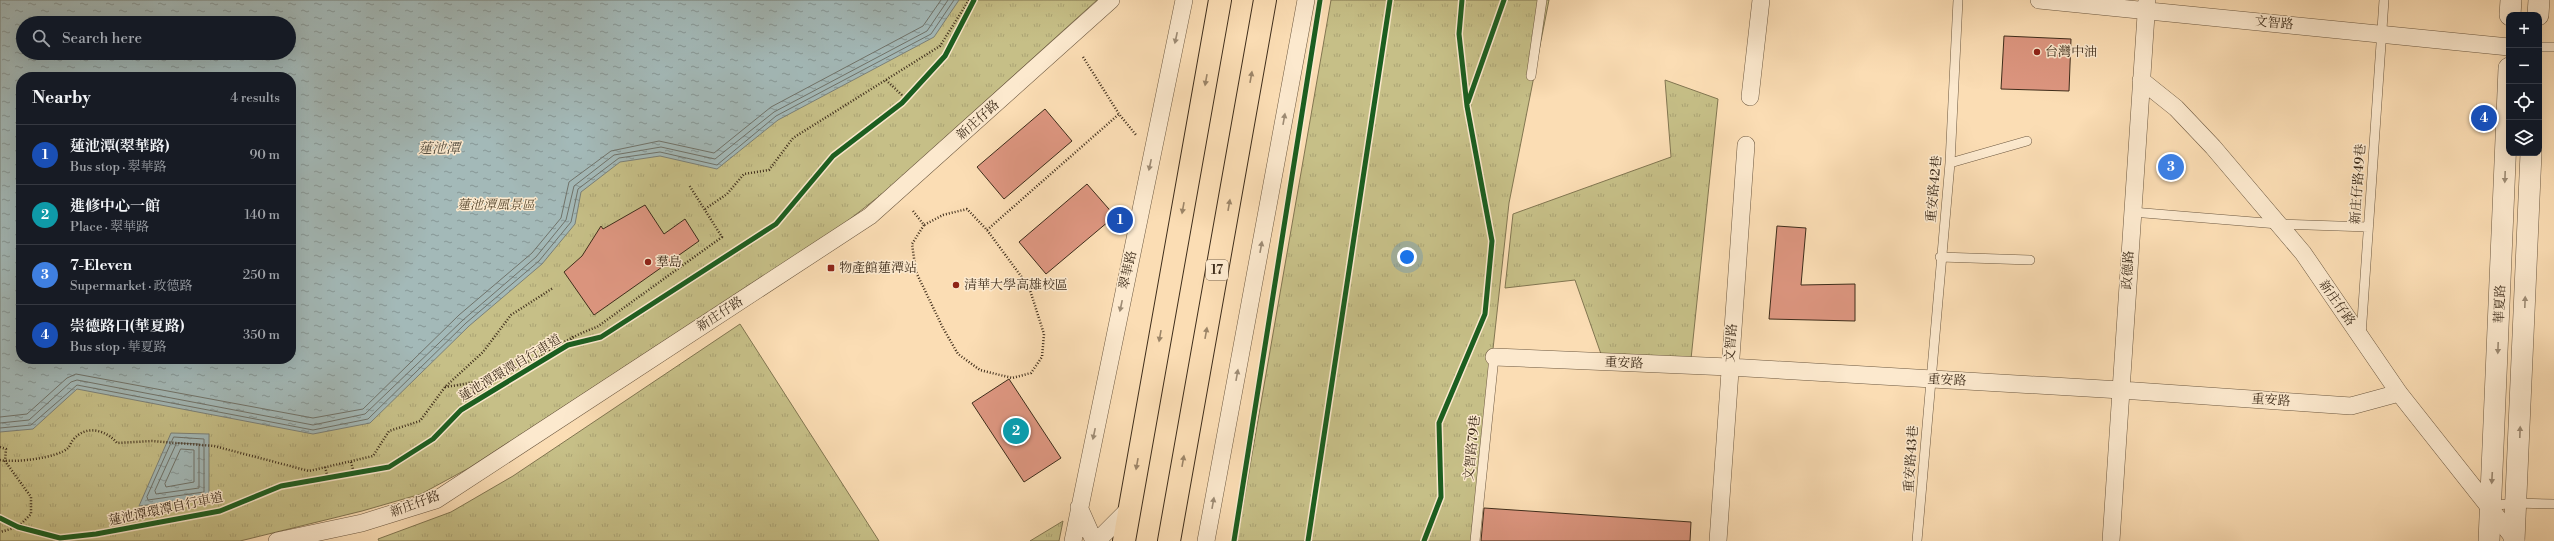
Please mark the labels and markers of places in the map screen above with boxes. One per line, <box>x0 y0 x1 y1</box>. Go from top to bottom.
place label: 台灣中油 <box>2045 44 2097 60</box>
marker: 台灣中油 <box>2032 47 2042 57</box>
pin: 4 <box>2471 103 2497 133</box>
pin: 3 <box>2158 152 2184 182</box>
pin: 1 <box>1107 205 1133 235</box>
place label: 羣島 <box>656 254 682 270</box>
marker: 羣島 <box>643 257 653 267</box>
place label: 物產館蓮潭站 <box>839 260 917 276</box>
marker: 物產館蓮潭站 <box>826 263 836 273</box>
place label: 清華大學高雄校區 <box>964 277 1068 293</box>
marker: 清華大學高雄校區 <box>951 280 961 290</box>
pin: 2 <box>1003 416 1029 446</box>

